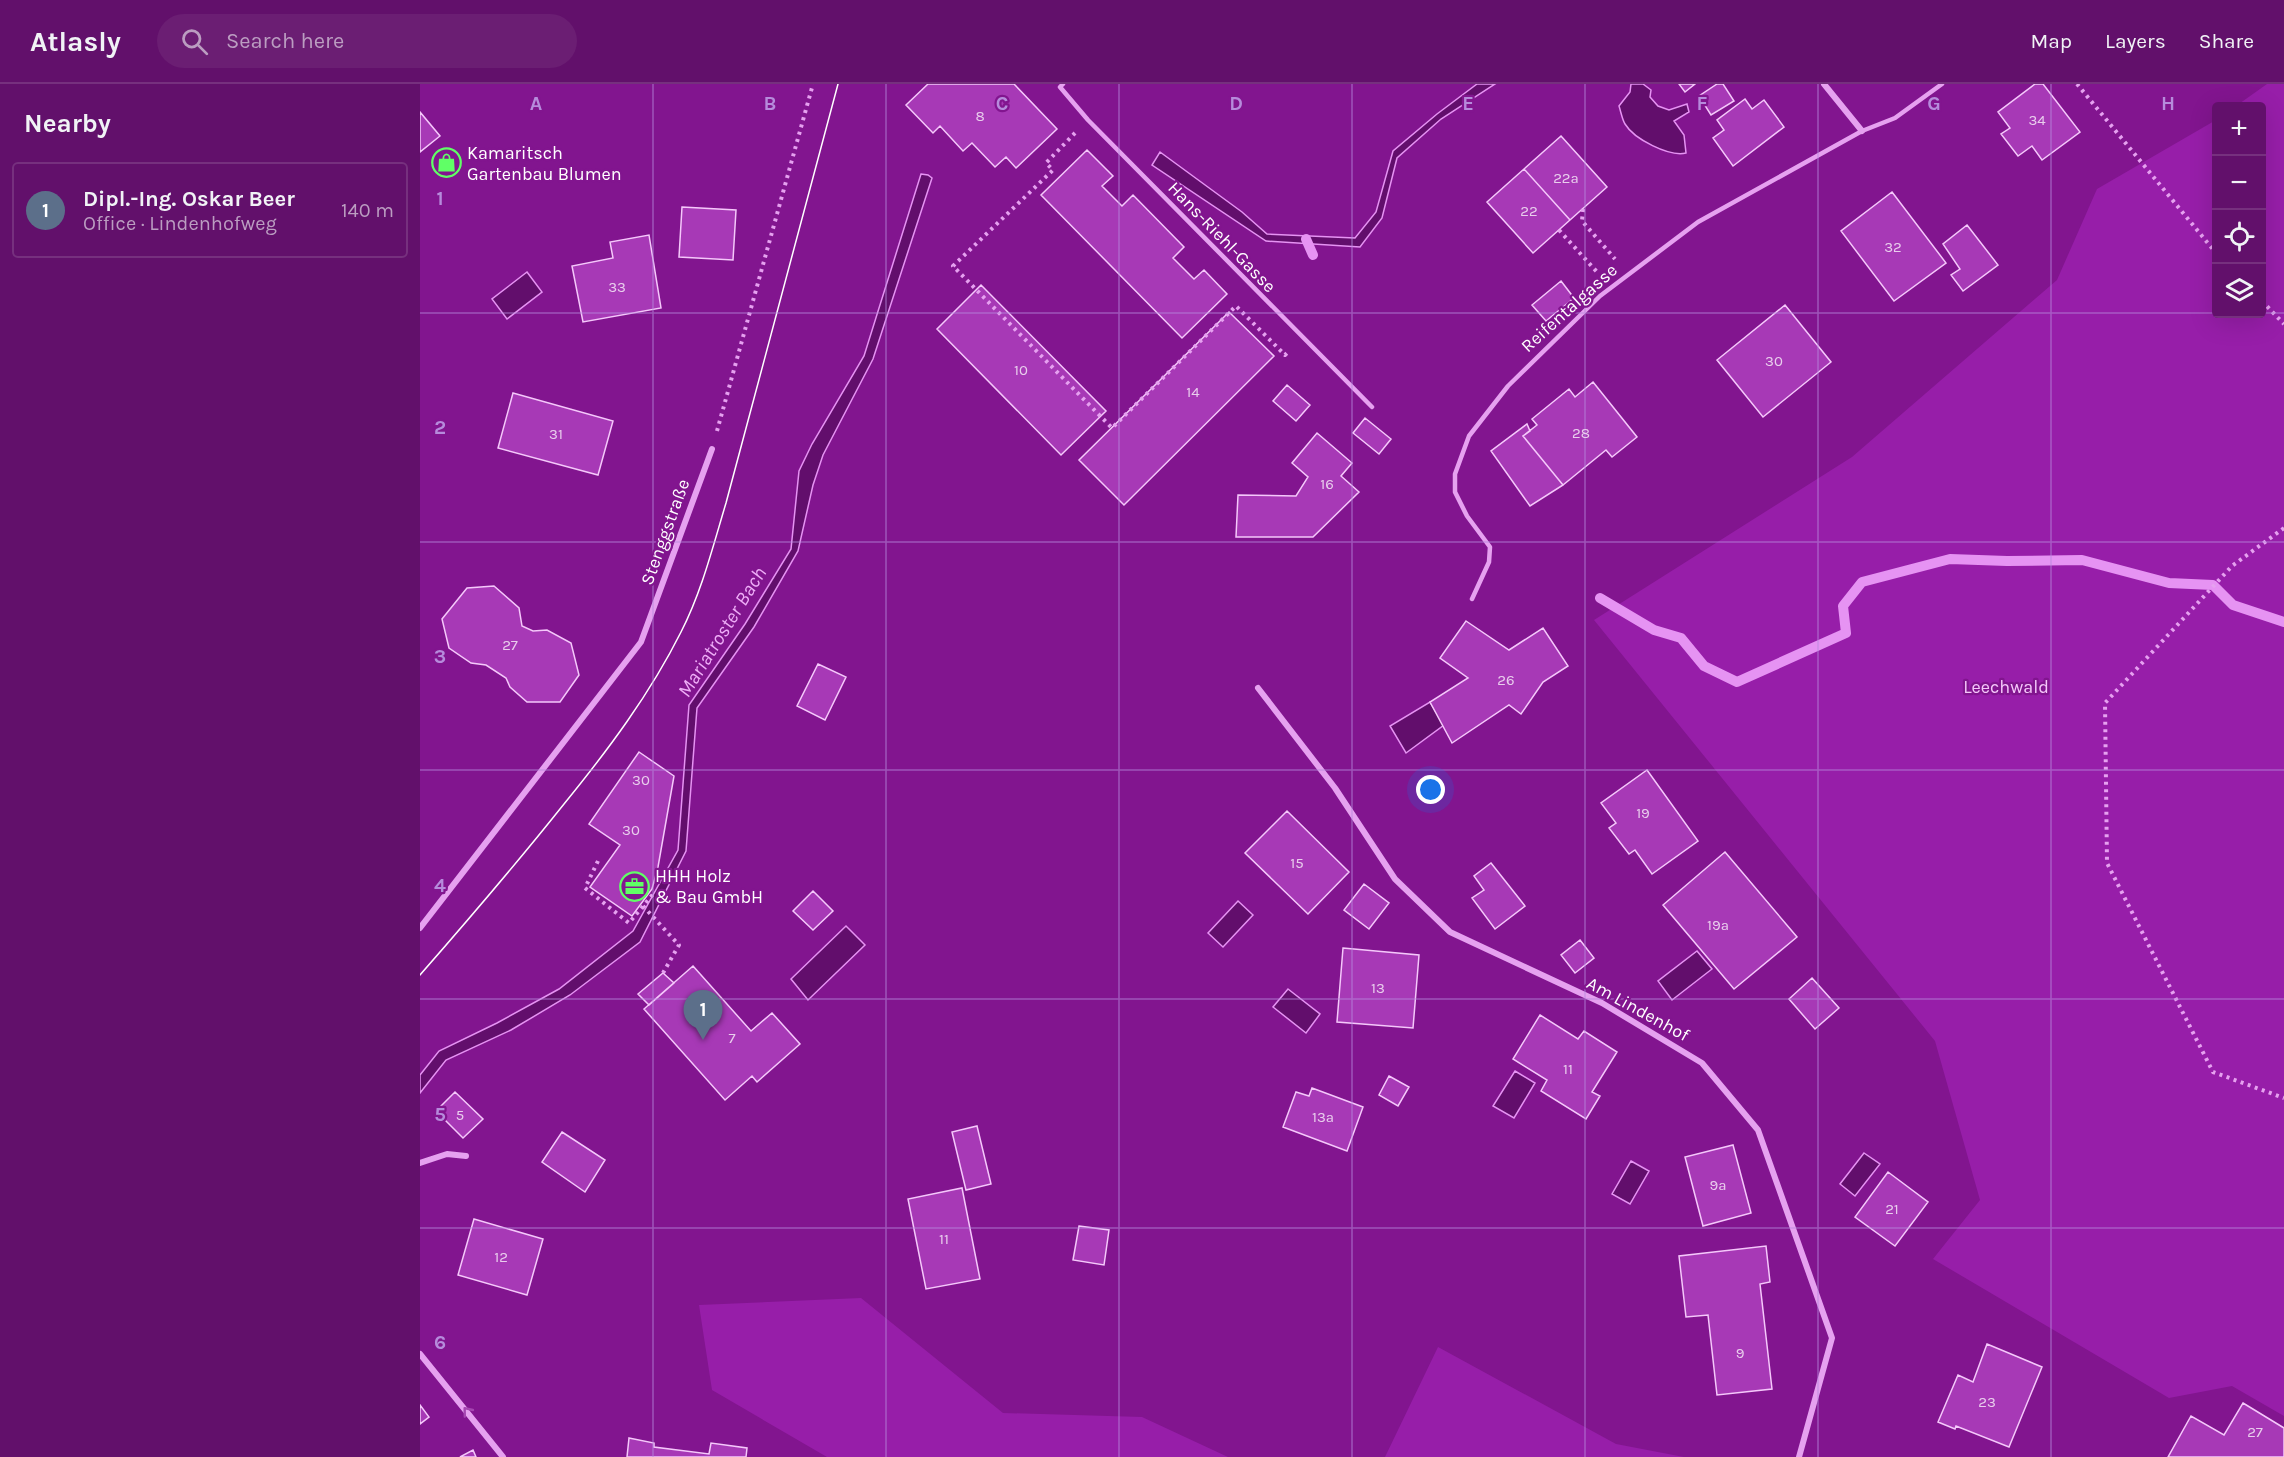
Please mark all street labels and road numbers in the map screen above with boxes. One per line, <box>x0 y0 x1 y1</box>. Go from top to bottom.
street label: Hans-Riehl-Gasse <box>1163 177 1281 297</box>
street label: Reifentalgasse <box>1516 259 1622 357</box>
street label: Stenggstraße <box>636 476 694 588</box>
street label: Am Lindenhof <box>1583 972 1694 1047</box>

